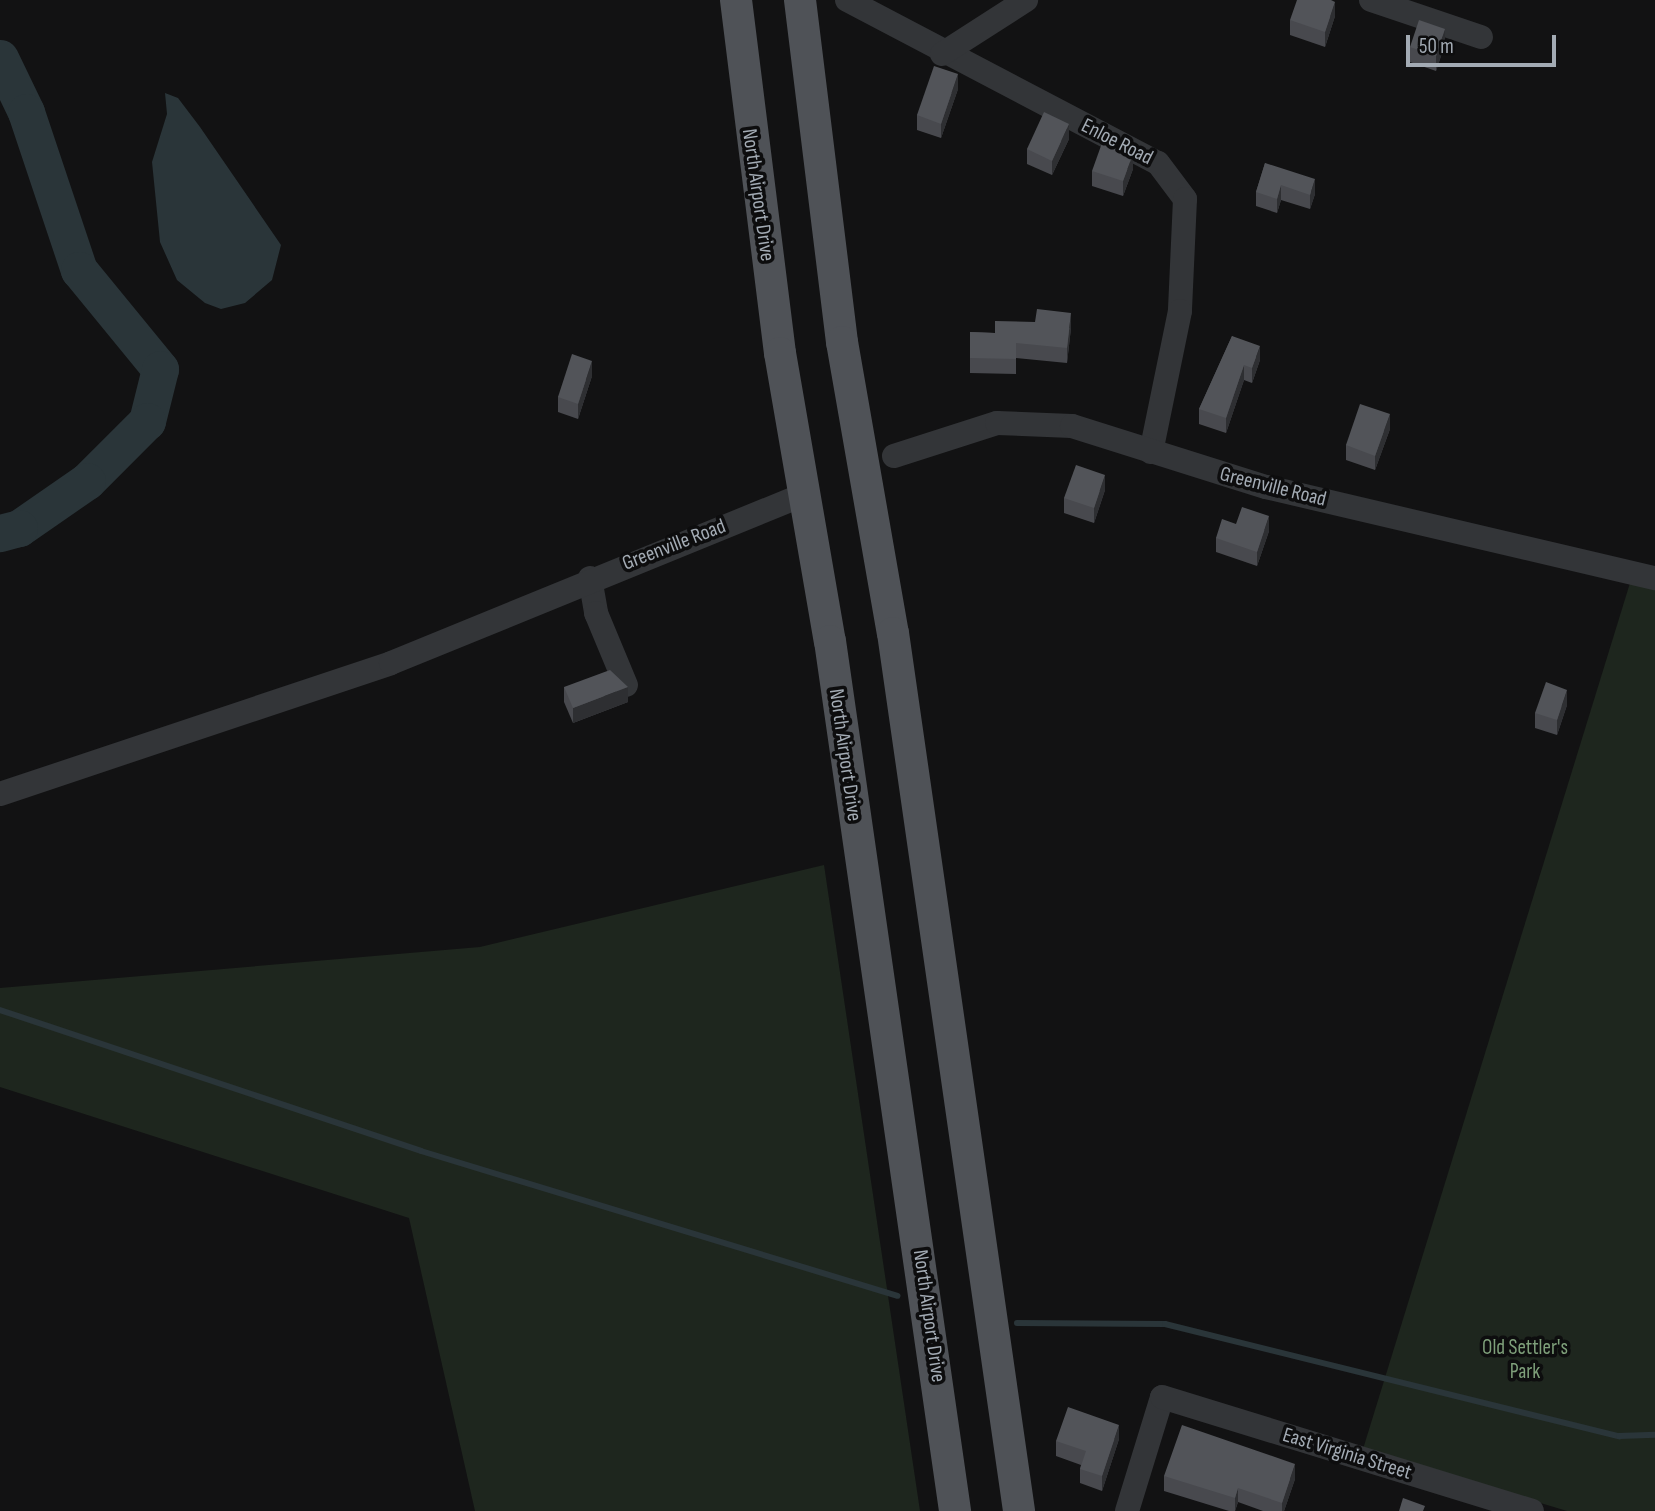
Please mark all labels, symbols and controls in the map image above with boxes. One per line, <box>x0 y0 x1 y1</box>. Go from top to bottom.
scale bar <box>1410 21 1560 65</box>
text: 50 m <box>1419 34 1454 59</box>
street label: Enloe Road <box>1077 113 1157 171</box>
street label: North Airport Drive <box>736 127 780 263</box>
street label: Greenville Road <box>1217 462 1329 512</box>
street label: Greenville Road <box>619 514 729 576</box>
street label: North Airport Drive <box>823 687 867 823</box>
street label: North Airport Drive <box>907 1248 951 1384</box>
park label: Old Settler's Park <box>1482 1335 1568 1385</box>
street label: East Virginia Street <box>1280 1422 1414 1486</box>

